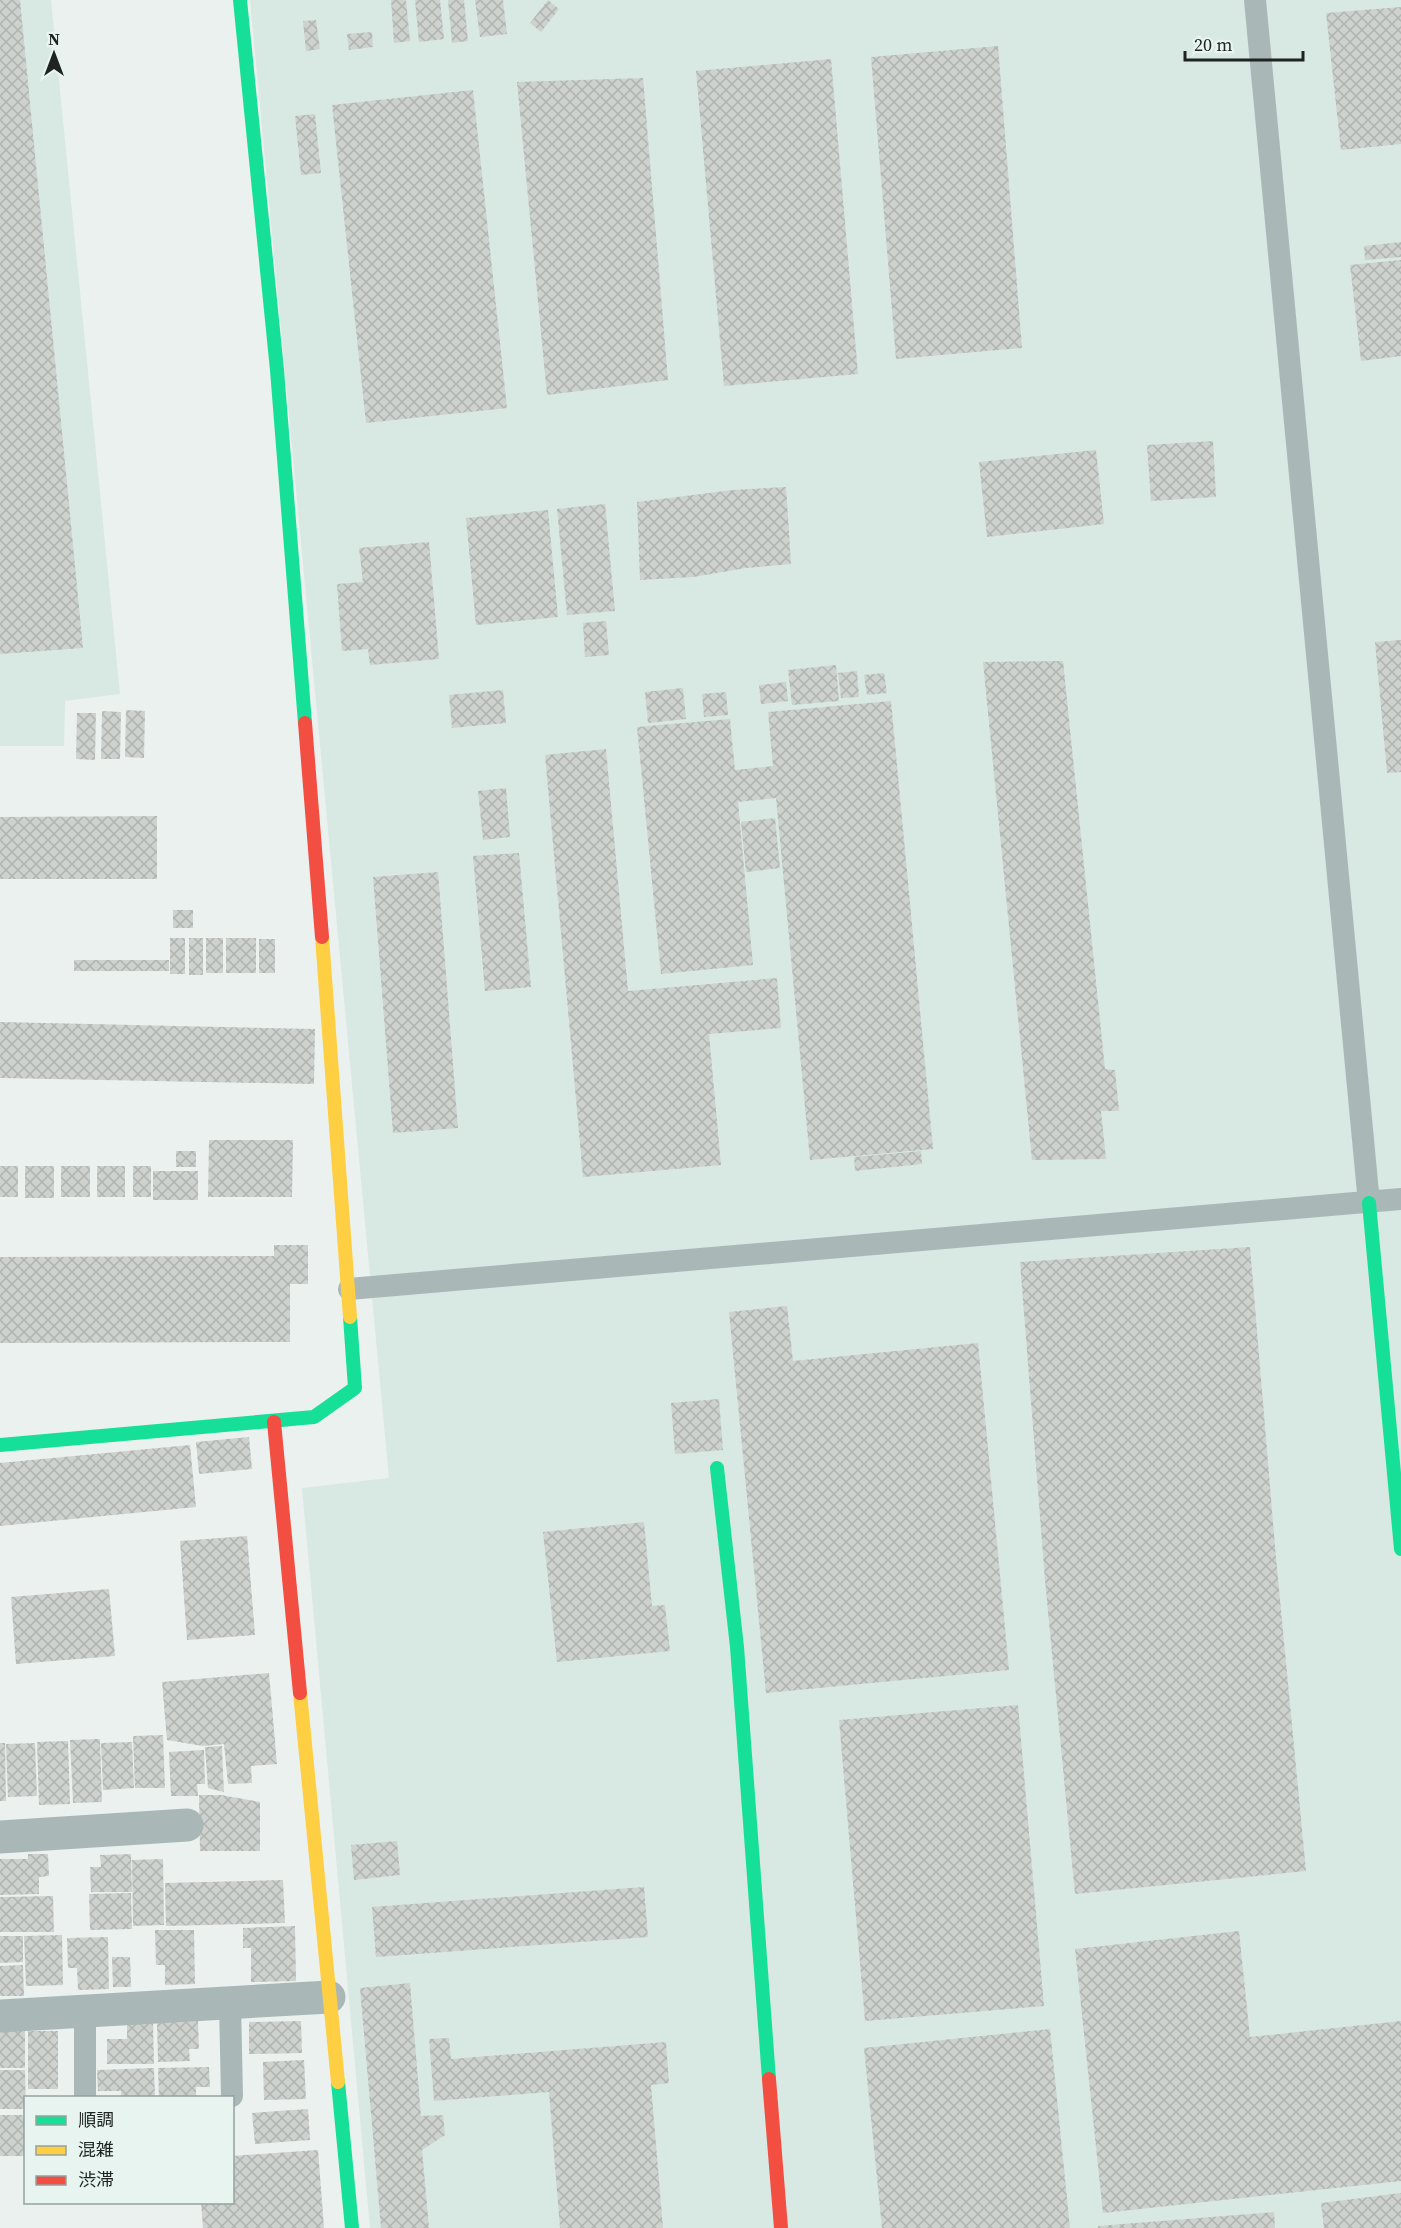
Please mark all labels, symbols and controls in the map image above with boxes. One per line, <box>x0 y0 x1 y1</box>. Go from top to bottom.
north arrow <box>24 24 84 84</box>
scale bar <box>1185 24 1304 62</box>
text: N <box>48 28 60 50</box>
text: 20 m <box>1194 32 1232 57</box>
legend <box>24 2096 234 2204</box>
text: 順調 <box>78 2107 114 2132</box>
text: 混雑 <box>78 2137 114 2162</box>
text: 渋滞 <box>78 2167 114 2192</box>

